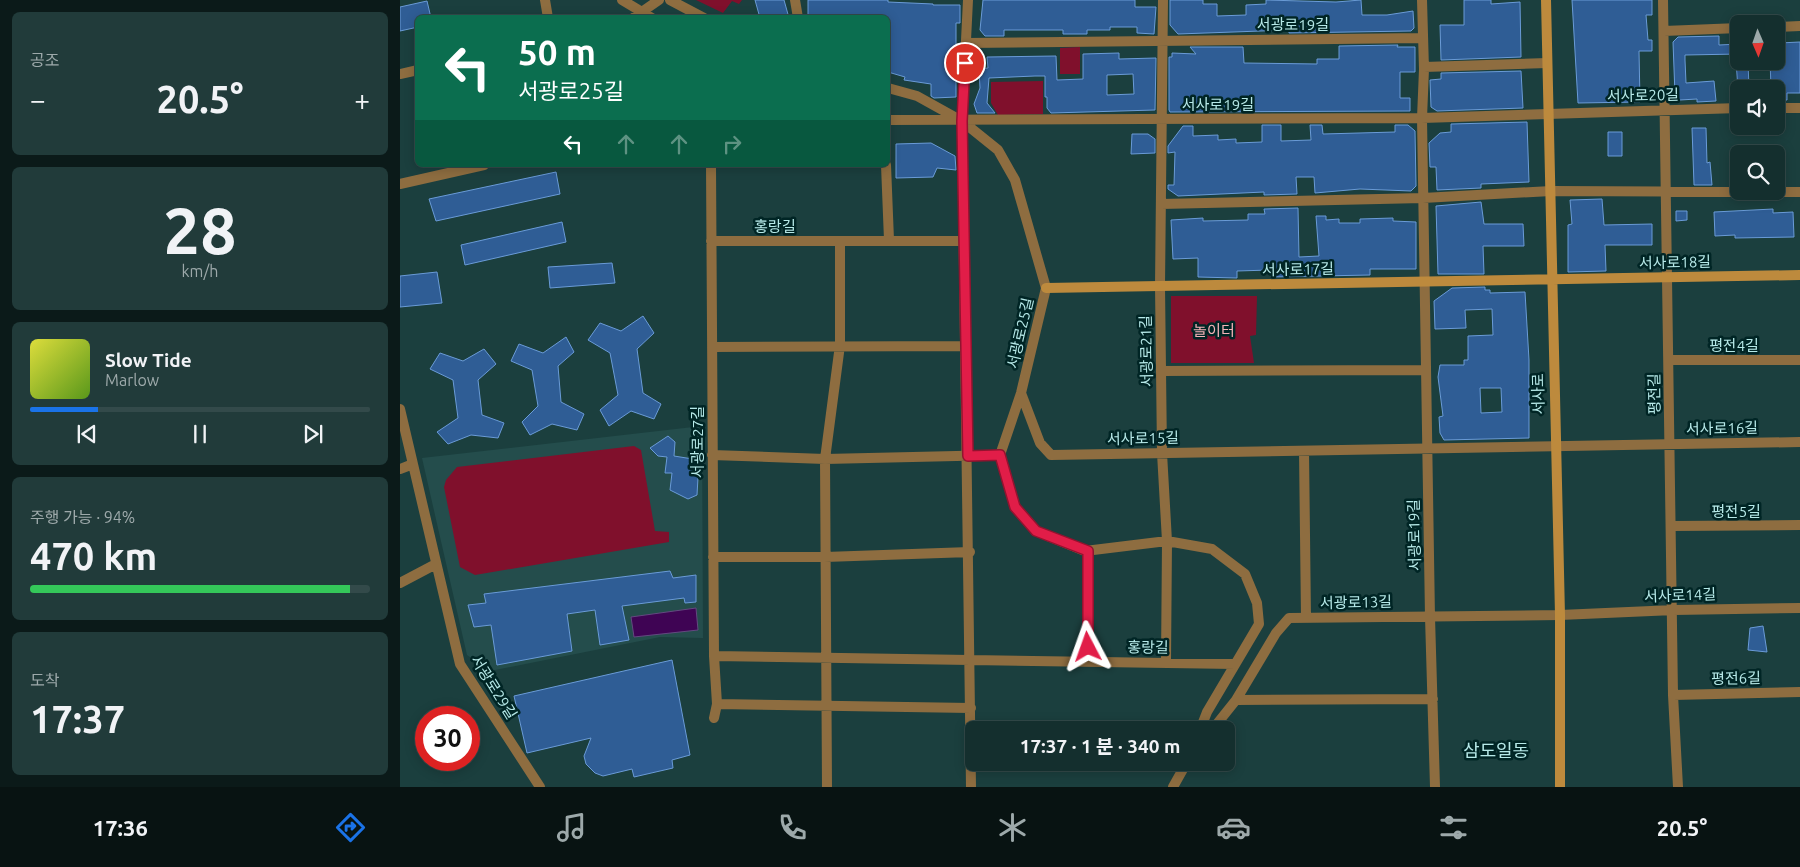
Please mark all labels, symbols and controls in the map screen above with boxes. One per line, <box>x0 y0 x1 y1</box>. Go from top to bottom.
north arrow <box>1730 15 1785 70</box>
map controls <box>1730 15 1785 200</box>
street label: 서광로19길 <box>1257 16 1329 33</box>
text: 50 m <box>518 32 596 72</box>
icon: left <box>435 35 500 100</box>
pin <box>944 42 986 84</box>
icon: arrive <box>951 49 979 77</box>
text: 공조 <box>30 51 59 69</box>
text: 20.5° <box>156 78 244 120</box>
text: 서광로25길 <box>518 78 624 103</box>
button: sound <box>1730 80 1785 135</box>
text: − <box>30 84 46 115</box>
text: + <box>354 84 370 115</box>
street label: 서사로20길 <box>1607 86 1679 104</box>
street label: 서사로19길 <box>1182 96 1254 113</box>
icon: left <box>559 130 587 158</box>
icon: ahead <box>612 130 640 158</box>
icon: ahead <box>665 130 693 158</box>
icon: right <box>718 130 746 158</box>
button: search <box>1730 145 1785 200</box>
text: 28 <box>163 193 237 266</box>
street label: 홍랑길 <box>754 218 796 235</box>
street label: 서사로18길 <box>1639 253 1711 271</box>
street label: 서사로17길 <box>1262 260 1334 278</box>
text: km/h <box>182 262 218 280</box>
street label: 서광로25길 <box>1004 296 1036 370</box>
street label: 서광로21길 <box>1137 315 1155 387</box>
park label: 놀이터 <box>1193 322 1235 339</box>
street label: 평전4길 <box>1709 337 1759 354</box>
text: Slow Tide <box>105 349 192 371</box>
text: Marlow <box>105 371 159 389</box>
street label: 서사로 <box>1529 373 1547 415</box>
street label: 평전길 <box>1645 373 1663 415</box>
street label: 서광로27길 <box>689 406 706 478</box>
street label: 서사로16길 <box>1686 419 1758 437</box>
icon: previous <box>73 420 101 448</box>
icon: pause <box>186 420 214 448</box>
icon: next <box>299 420 327 448</box>
street label: 서사로15길 <box>1107 429 1179 447</box>
street label: 서광로19길 <box>1405 499 1423 571</box>
street label: 평전5길 <box>1711 503 1761 520</box>
text: 주행 가능 · 94% <box>30 508 135 526</box>
text: 470 km <box>30 535 157 577</box>
street label: 서사로14길 <box>1644 585 1716 605</box>
street label: 서광로13길 <box>1320 593 1392 611</box>
position arrow <box>1061 620 1113 672</box>
street label: 홍랑길 <box>1127 638 1169 656</box>
street label: 서광로29길 <box>468 652 520 722</box>
street label: 평전6길 <box>1711 669 1761 687</box>
text: 도착 <box>30 671 59 689</box>
text: 17:37 <box>30 698 125 740</box>
speed limit sign: 30 <box>415 706 480 771</box>
text: 17:37 · 1 분 · 340 m <box>1020 735 1180 757</box>
district label: 삼도일동 <box>1463 740 1529 760</box>
icon: directions <box>333 810 368 845</box>
icon: music <box>554 810 589 845</box>
icon: phone <box>775 810 810 845</box>
icon: climate <box>995 810 1030 845</box>
icon: car <box>1216 810 1251 845</box>
icon: filters <box>1436 810 1471 845</box>
text: 17:36 <box>93 815 148 840</box>
text: 20.5° <box>1657 815 1707 840</box>

